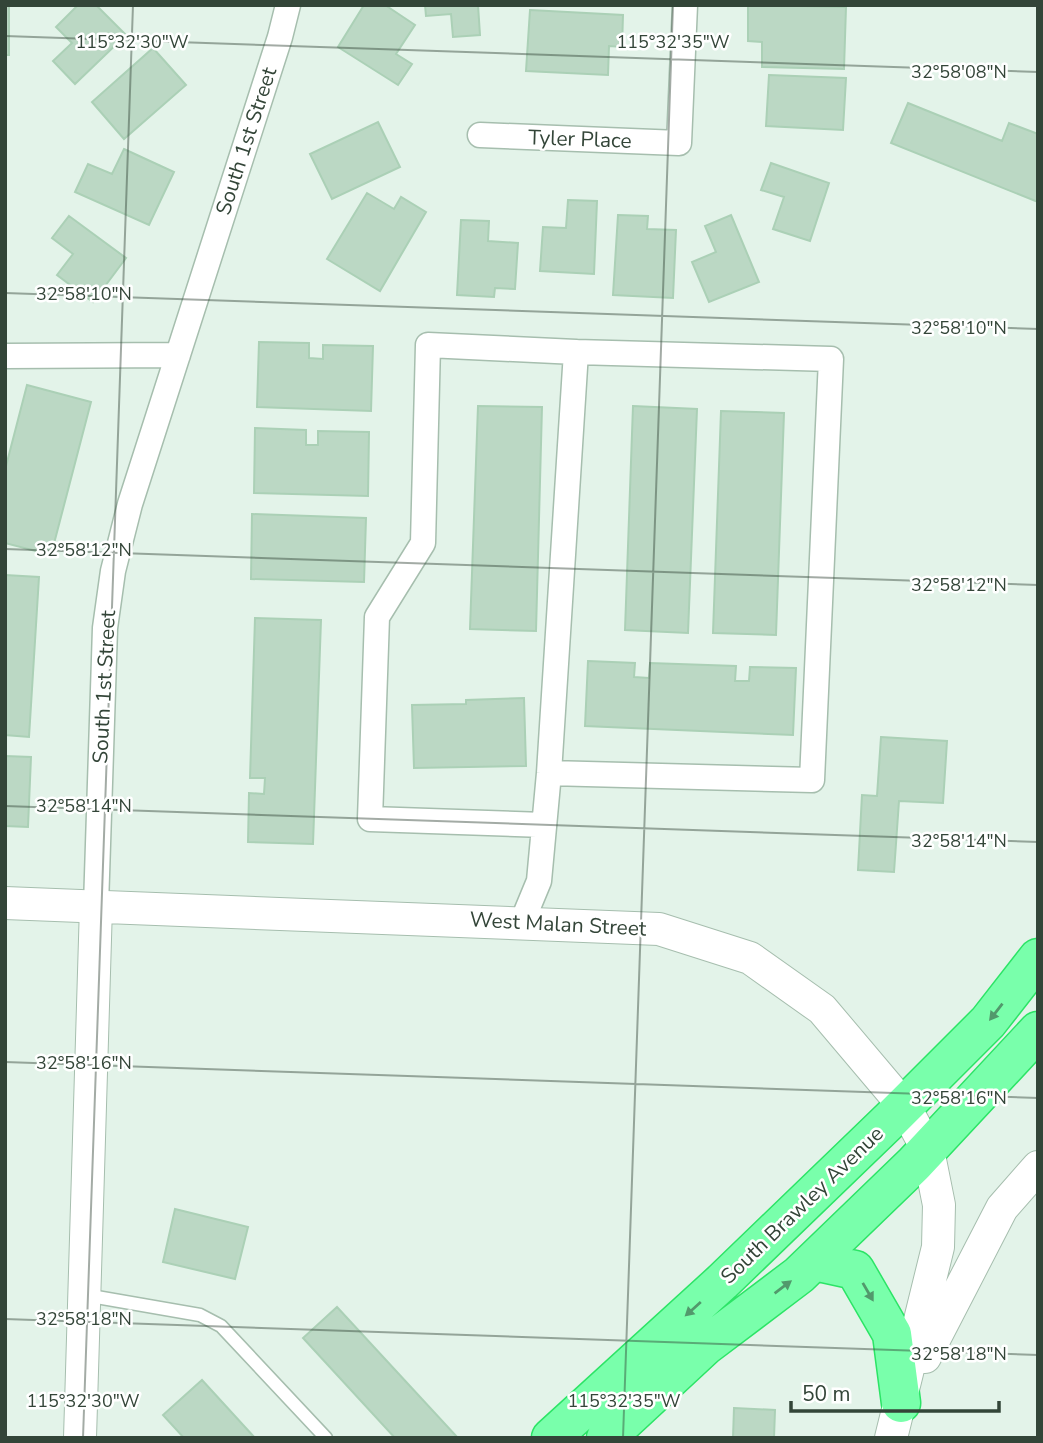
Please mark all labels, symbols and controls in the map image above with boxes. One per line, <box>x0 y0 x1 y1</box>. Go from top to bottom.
text: 115°32'30"W <box>75 30 189 54</box>
text: 115°32'35"W <box>616 30 730 54</box>
text: 32°58'08"N <box>911 60 1007 84</box>
street label: South 1st Street <box>209 63 283 218</box>
street label: Tyler Place <box>528 123 632 155</box>
text: 32°58'10"N <box>36 282 132 306</box>
text: 32°58'10"N <box>911 316 1007 340</box>
text: 32°58'12"N <box>36 538 132 562</box>
text: 32°58'12"N <box>911 573 1007 597</box>
street label: South 1st Street <box>86 609 122 764</box>
text: 32°58'14"N <box>36 794 132 818</box>
text: 32°58'14"N <box>911 829 1007 853</box>
street label: West Malan Street <box>469 905 648 943</box>
one-way arrow <box>989 1003 1003 1021</box>
text: 32°58'16"N <box>36 1051 132 1075</box>
text: 32°58'16"N <box>911 1086 1007 1110</box>
street label: South Brawley Avenue <box>715 1120 889 1290</box>
one-way arrow <box>774 1281 792 1295</box>
one-way arrow <box>862 1283 874 1302</box>
one-way arrow <box>685 1300 702 1316</box>
text: 32°58'18"N <box>36 1307 132 1331</box>
text: 32°58'18"N <box>911 1342 1007 1366</box>
scale bar <box>791 1370 999 1414</box>
text: 50 m <box>802 1380 851 1408</box>
text: 115°32'30"W <box>26 1389 140 1413</box>
text: 115°32'35"W <box>567 1389 681 1413</box>

